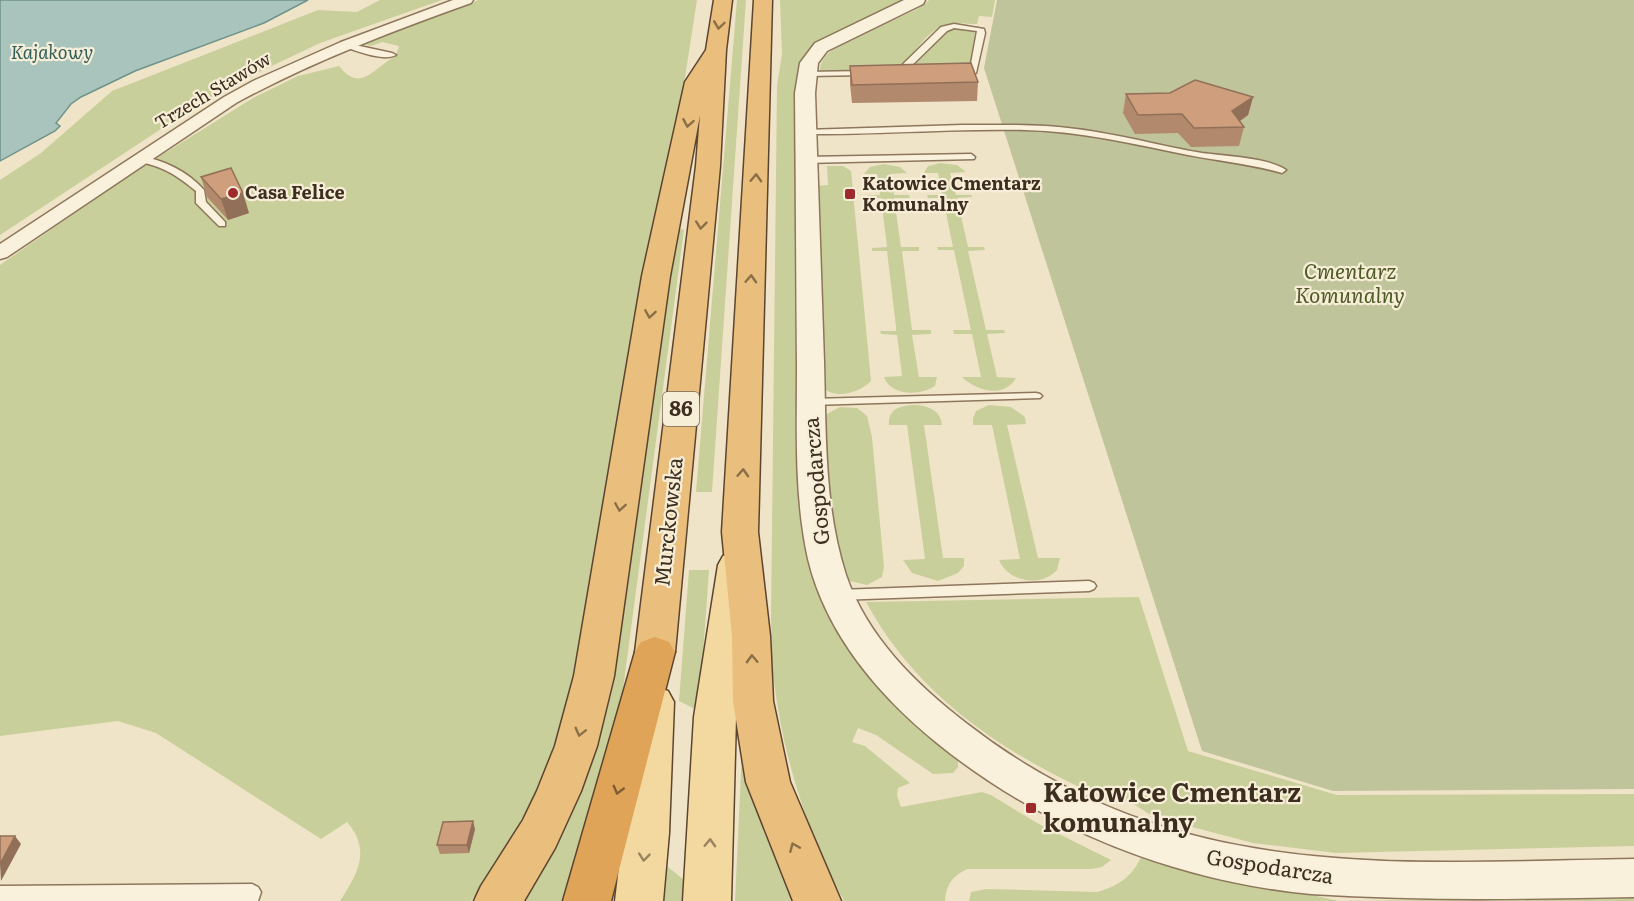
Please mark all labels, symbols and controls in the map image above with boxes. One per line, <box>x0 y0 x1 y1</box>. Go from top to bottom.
one-way arrow <box>714 20 726 30</box>
water label: Kajakowy <box>11 38 93 65</box>
street label: Trzech Stawów <box>149 44 276 135</box>
one-way arrow <box>682 118 695 128</box>
place label: Katowice Cmentarz Komunalny <box>862 169 1041 217</box>
one-way arrow <box>749 174 762 183</box>
place label: Casa Felice <box>245 178 345 205</box>
marker: Casa Felice <box>226 186 240 200</box>
marker: Katowice Cmentarz Komunalny <box>843 187 857 201</box>
one-way arrow <box>695 220 708 229</box>
park label: Cmentarz Komunalny <box>1295 254 1405 309</box>
one-way arrow <box>745 274 758 283</box>
one-way arrow <box>644 309 657 319</box>
road number: 86 <box>663 392 699 426</box>
street label: Gospodarcza <box>793 415 836 546</box>
street label: Murckowska <box>644 455 689 588</box>
one-way arrow <box>736 469 749 478</box>
one-way arrow <box>615 502 627 511</box>
one-way arrow <box>745 654 758 663</box>
one-way arrow <box>574 727 587 737</box>
place label: Katowice Cmentarz komunalny <box>1043 771 1301 840</box>
one-way arrow <box>613 784 625 795</box>
marker: Katowice Cmentarz komunalny <box>1024 801 1038 815</box>
one-way arrow <box>703 838 716 847</box>
street label: Gospodarcza <box>1205 839 1337 890</box>
one-way arrow <box>789 843 801 854</box>
one-way arrow <box>638 853 651 862</box>

